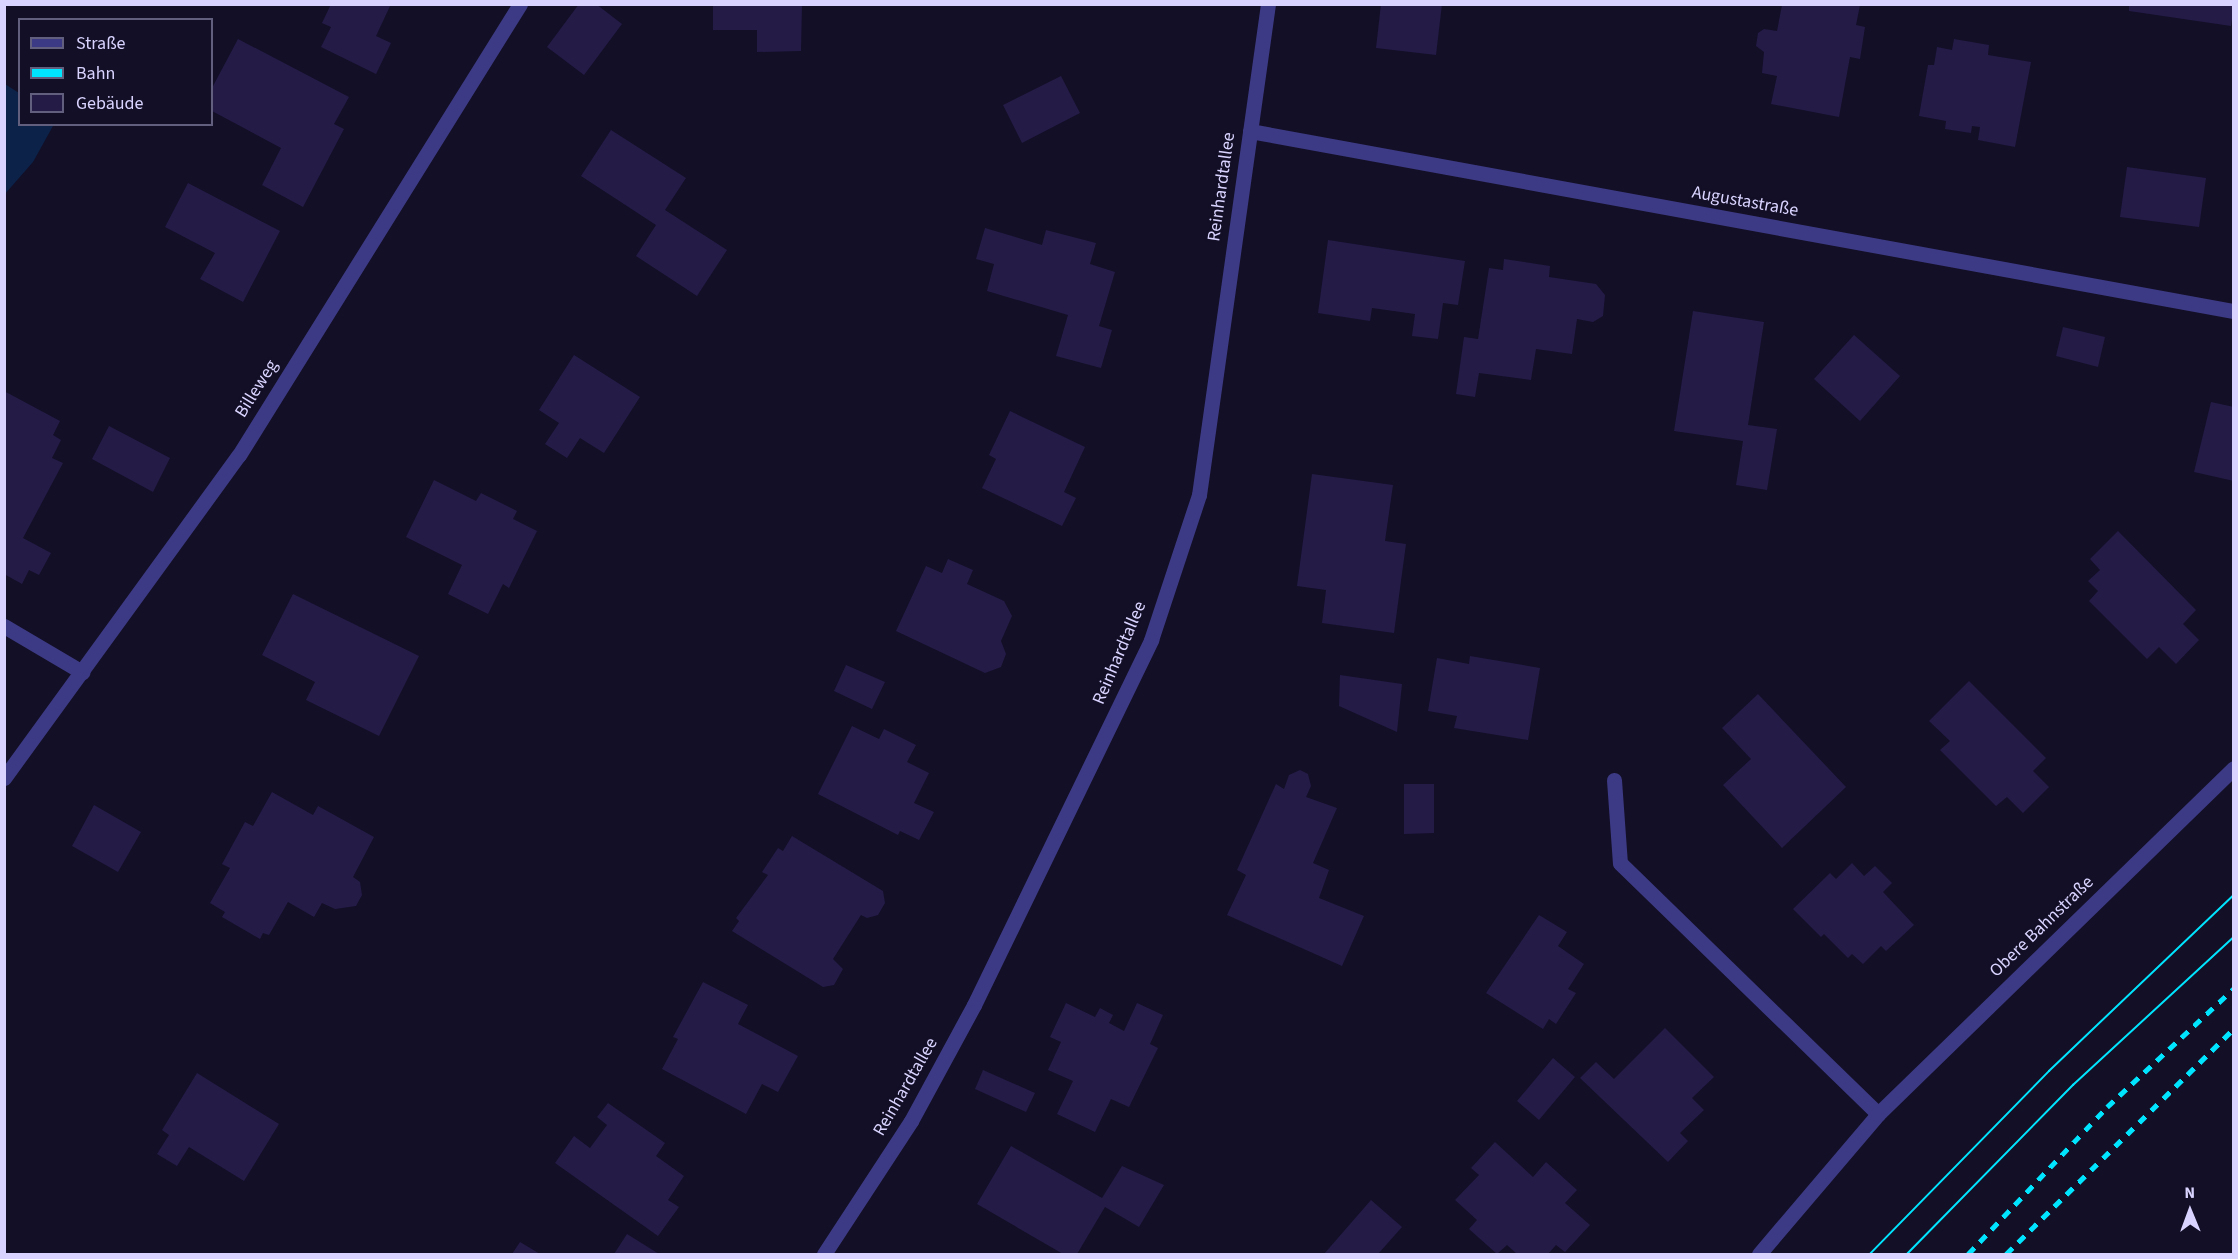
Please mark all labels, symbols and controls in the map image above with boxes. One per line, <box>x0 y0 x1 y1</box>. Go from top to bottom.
legend <box>18 18 213 126</box>
text: Straße <box>76 31 125 56</box>
text: Bahn <box>76 61 115 86</box>
text: Gebäude <box>76 91 144 116</box>
street label: Reinhardtallee <box>1204 131 1240 243</box>
street label: Augustastraße <box>1690 182 1800 222</box>
street label: Billeweg <box>231 356 283 422</box>
street label: Reinhardtallee <box>1089 598 1151 708</box>
street label: Obere Bahnstraße <box>1986 872 2098 982</box>
street label: Reinhardtallee <box>869 1034 943 1140</box>
north arrow <box>2160 1181 2220 1241</box>
text: N <box>2184 1182 2195 1204</box>

